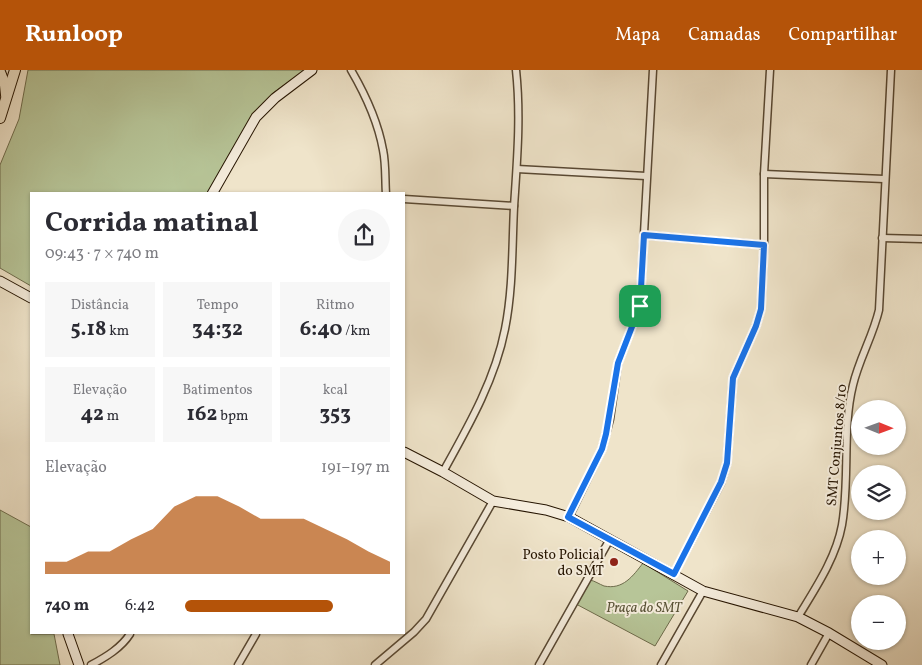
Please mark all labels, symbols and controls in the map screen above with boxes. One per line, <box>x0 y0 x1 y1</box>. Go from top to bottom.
text: Runloop <box>25 18 123 52</box>
text: Mapa <box>615 23 660 48</box>
text: Camadas <box>688 23 761 48</box>
text: Compartilhar <box>789 23 897 48</box>
text: Corrida matinal <box>45 204 259 243</box>
button: share <box>338 209 390 261</box>
text: 09:43 · 7 × 740 m <box>45 243 159 265</box>
pin <box>619 285 661 327</box>
icon: arrive <box>626 292 654 320</box>
text: Distância <box>71 296 129 315</box>
text: Tempo <box>197 296 238 315</box>
text: Ritmo <box>316 296 354 315</box>
text: 5.18 <box>70 315 106 344</box>
text: 34:32 <box>192 315 243 344</box>
text: 6:40 <box>300 315 343 344</box>
text: km <box>106 322 129 341</box>
text: /km <box>343 322 371 341</box>
text: Elevação <box>73 381 127 400</box>
text: Batimentos <box>182 381 253 400</box>
text: kcal <box>323 381 348 400</box>
street label: SMT Conjuntos 8/10 <box>823 383 852 507</box>
text: 42 <box>80 400 104 429</box>
text: 162 <box>187 400 218 429</box>
text: 353 <box>319 400 351 429</box>
north arrow <box>851 400 906 455</box>
map controls <box>851 400 906 650</box>
text: m <box>104 407 119 426</box>
text: bpm <box>218 407 248 426</box>
text: Elevação <box>45 457 107 479</box>
text: 191–197 m <box>321 457 390 479</box>
button: layers <box>851 465 906 520</box>
button: + <box>851 530 906 585</box>
place label: Posto Policial do SMT <box>522 546 604 581</box>
marker: Posto Policial do SMT <box>608 556 620 568</box>
text: 740 m <box>45 595 89 617</box>
text: 6:42 <box>125 595 155 617</box>
button: − <box>851 595 906 650</box>
park label: Praça do SMT <box>606 599 683 618</box>

